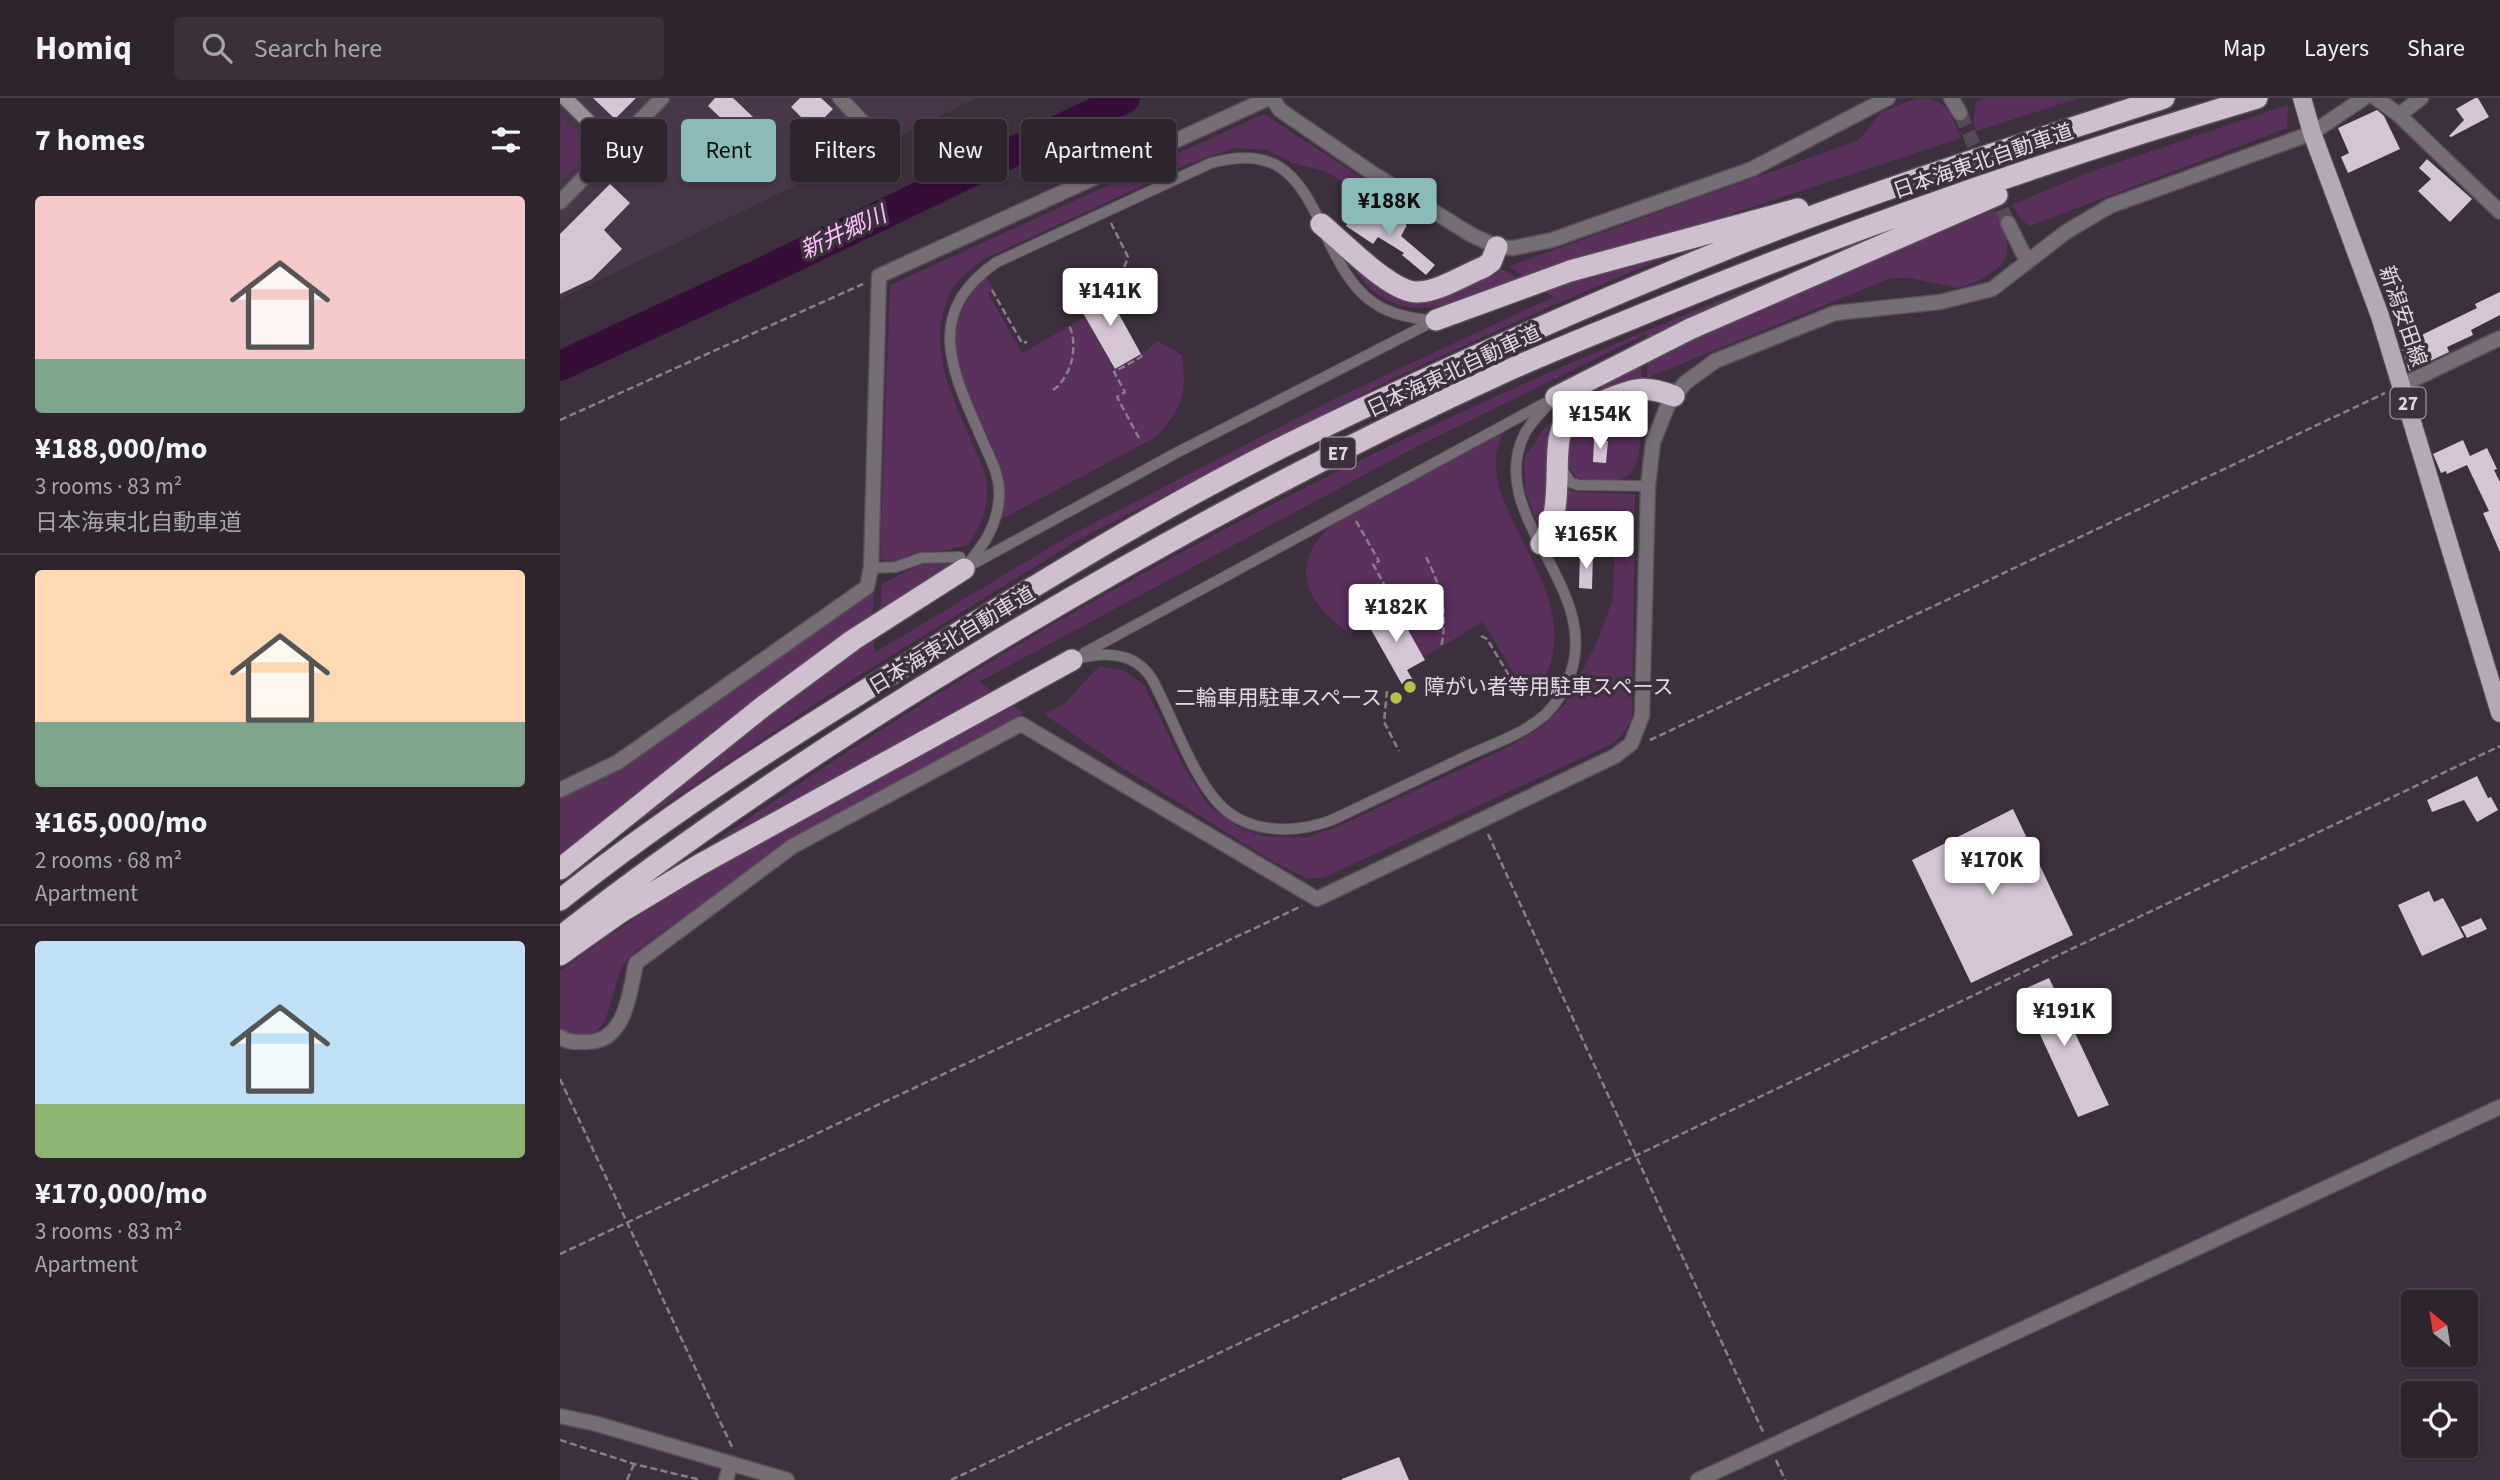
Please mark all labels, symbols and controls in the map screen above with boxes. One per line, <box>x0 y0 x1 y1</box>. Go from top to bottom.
search box <box>174 17 664 80</box>
text: Homiq <box>35 25 132 72</box>
icon: search <box>198 29 236 67</box>
text: Search here <box>254 30 382 67</box>
text: Map <box>2223 31 2266 66</box>
text: Layers <box>2304 31 2369 66</box>
text: Share <box>2407 31 2465 66</box>
street label: 日本海東北自動車道 <box>1889 116 2077 206</box>
text: 7 homes <box>35 119 145 162</box>
chip: Buy <box>581 119 667 182</box>
chip: Rent <box>681 119 776 182</box>
chip: Filters <box>790 119 900 182</box>
chip: New <box>914 119 1007 182</box>
chip: Apartment <box>1021 119 1176 182</box>
icon: filters <box>487 121 525 159</box>
pin: ¥188K <box>1340 178 1438 238</box>
text: ¥188K <box>1358 184 1420 217</box>
water label: 新井郷川 <box>795 197 895 267</box>
icon: home <box>217 242 343 368</box>
street label: 新潟安田線 <box>2372 261 2434 371</box>
pin: ¥141K <box>1061 268 1159 328</box>
text: ¥141K <box>1079 274 1141 307</box>
street label: 日本海東北自動車道 <box>1362 317 1546 425</box>
road number: 27 <box>2390 388 2426 418</box>
pin: ¥154K <box>1551 392 1649 451</box>
text: ¥154K <box>1569 397 1631 430</box>
text: ¥188,000/mo <box>35 427 207 470</box>
road number: E7 <box>1320 438 1356 468</box>
text: 3 rooms · 83 m² <box>35 470 182 503</box>
text: 日本海東北自動車道 <box>35 506 242 539</box>
pin: ¥165K <box>1537 512 1635 571</box>
text: ¥165K <box>1555 517 1617 550</box>
street label: 日本海東北自動車道 <box>863 578 1041 702</box>
pin: ¥182K <box>1347 584 1445 644</box>
text: ¥182K <box>1365 590 1427 623</box>
icon: home <box>217 615 343 741</box>
place label: 障がい者等用駐車スペース <box>1424 672 1673 702</box>
marker: 障がい者等用駐車スペース <box>1402 679 1418 695</box>
place label: 二輪車用駐車スペース <box>1175 683 1382 713</box>
marker: 二輪車用駐車スペース <box>1388 690 1404 706</box>
text: ¥165,000/mo <box>35 801 207 844</box>
pin: ¥170K <box>1943 838 2041 897</box>
text: ¥170K <box>1961 843 2023 876</box>
text: 2 rooms · 68 m² <box>35 844 182 877</box>
text: Apartment <box>35 877 138 910</box>
icon: home <box>217 986 343 1112</box>
pin: ¥191K <box>2015 988 2113 1048</box>
text: ¥191K <box>2033 994 2095 1027</box>
text: ¥170,000/mo <box>35 1172 207 1215</box>
text: 3 rooms · 83 m² <box>35 1215 182 1248</box>
text: Apartment <box>35 1248 138 1281</box>
north arrow <box>2401 1290 2478 1367</box>
map controls <box>2401 1290 2478 1458</box>
button: locate <box>2401 1381 2478 1458</box>

